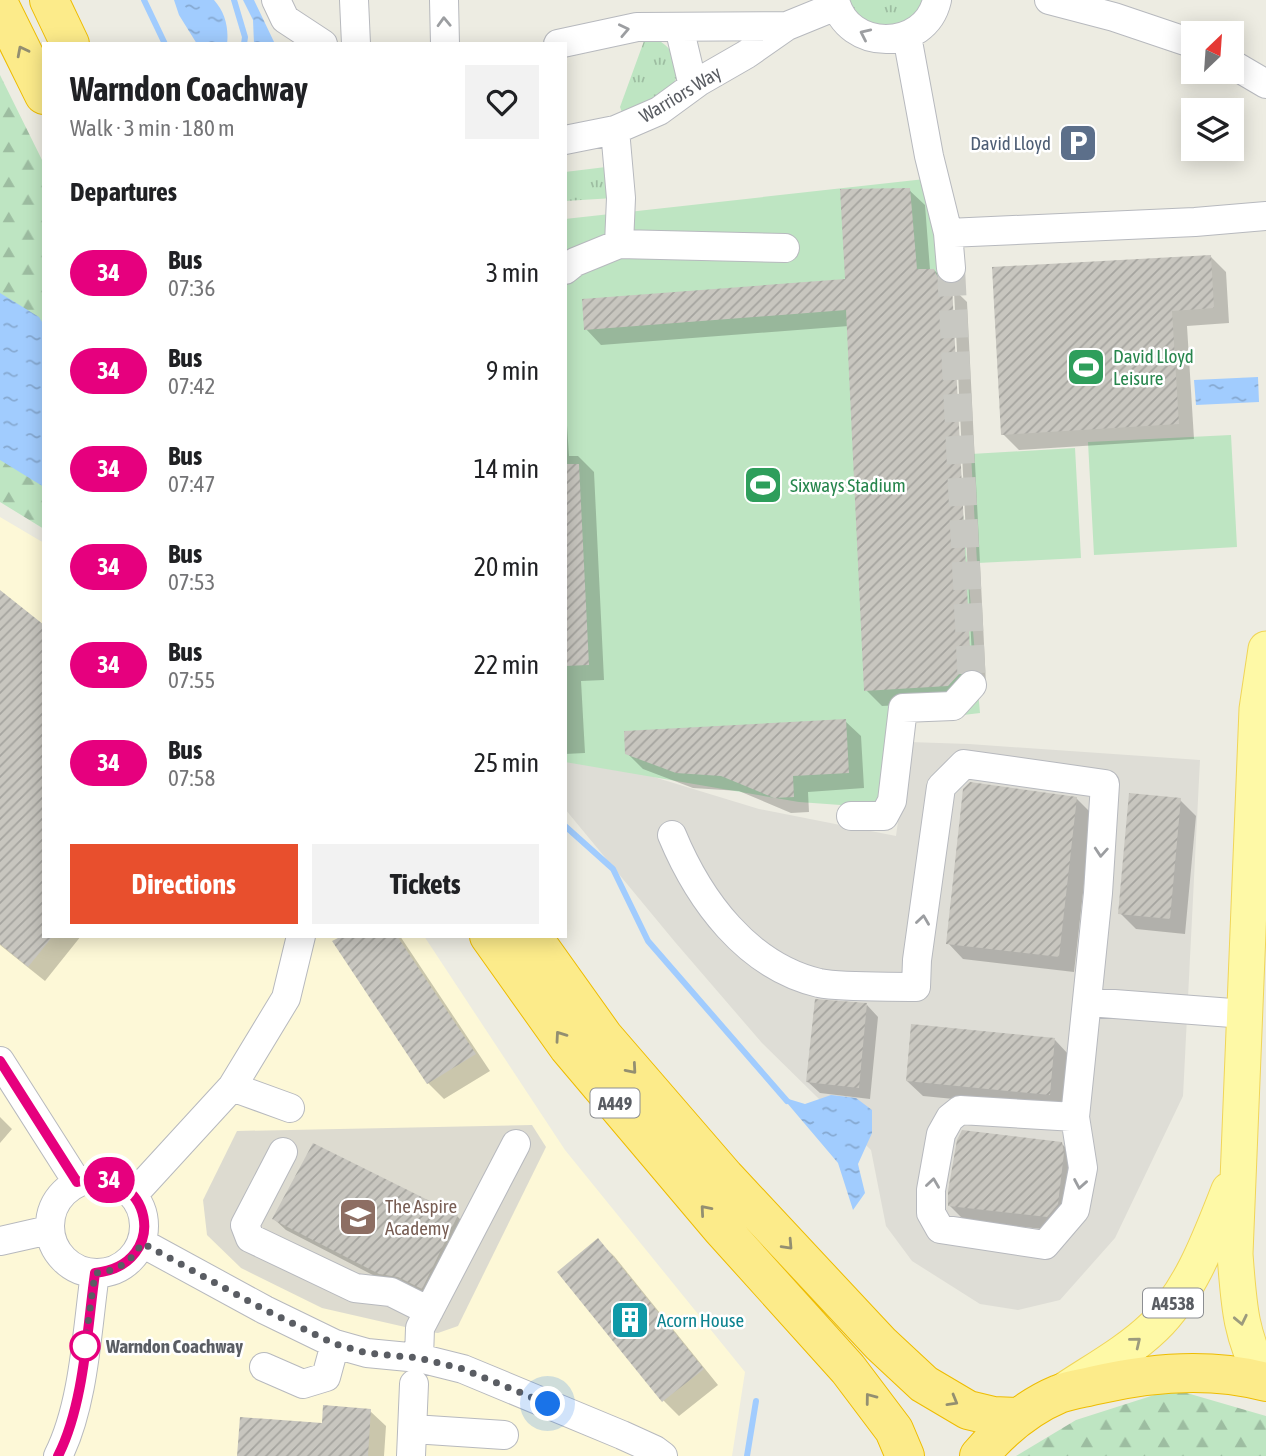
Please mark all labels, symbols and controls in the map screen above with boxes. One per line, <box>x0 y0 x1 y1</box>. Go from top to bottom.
one-way arrow <box>437 16 452 27</box>
north arrow <box>1181 21 1244 84</box>
map controls <box>1181 21 1244 161</box>
one-way arrow <box>618 23 630 38</box>
one-way arrow <box>860 28 872 42</box>
one-way arrow <box>17 46 31 58</box>
street label: Warriors Way <box>635 61 725 127</box>
button: heart <box>465 65 539 139</box>
text: Warndon Coachway <box>70 70 308 108</box>
button: layers <box>1181 98 1244 161</box>
text: Walk · 3 min · 180 m <box>70 115 234 141</box>
parking icon: David Lloyd <box>1057 122 1099 164</box>
place label: David Lloyd <box>970 132 1051 154</box>
text: Departures <box>70 177 177 207</box>
text: Bus <box>168 245 202 275</box>
text: 3 min <box>486 258 539 288</box>
text: 34 <box>97 259 120 286</box>
text: 07:36 <box>168 275 215 301</box>
text: Bus <box>168 343 202 373</box>
place label: David Lloyd Leisure <box>1113 345 1194 389</box>
sports icon: David Lloyd Leisure <box>1065 346 1107 388</box>
text: 9 min <box>486 356 539 386</box>
text: 34 <box>97 357 120 384</box>
text: 07:42 <box>168 373 215 399</box>
text: Bus <box>168 441 202 471</box>
text: 14 min <box>474 454 539 484</box>
text: 34 <box>97 455 120 482</box>
sports icon: Sixways Stadium <box>742 464 784 506</box>
text: 07:47 <box>168 471 215 497</box>
place label: Sixways Stadium <box>790 474 906 496</box>
text: Bus <box>168 539 202 569</box>
text: 20 min <box>474 552 539 582</box>
text: 34 <box>97 553 120 580</box>
text: 07:53 <box>168 569 215 595</box>
text: Bus <box>168 637 202 667</box>
text: 22 min <box>474 650 539 680</box>
text: 34 <box>97 651 120 678</box>
text: 07:55 <box>168 667 215 693</box>
text: Bus <box>168 735 202 765</box>
text: 25 min <box>474 748 539 778</box>
text: 34 <box>97 749 120 776</box>
text: 07:58 <box>168 765 215 791</box>
button: Directions <box>70 844 298 924</box>
button: Tickets <box>312 844 539 924</box>
one-way arrow <box>1094 847 1109 858</box>
one-way arrow <box>915 914 930 925</box>
one-way arrow <box>556 1031 568 1044</box>
one-way arrow <box>624 1061 636 1074</box>
road number: A449 <box>590 1088 640 1118</box>
line badge: 34 <box>78 1157 140 1203</box>
text: 34 <box>98 1166 120 1193</box>
one-way arrow <box>925 1177 940 1189</box>
one-way arrow <box>1073 1178 1088 1190</box>
place label: The Aspire Academy <box>385 1195 457 1239</box>
school or university icon: The Aspire Academy <box>337 1196 379 1238</box>
one-way arrow <box>701 1206 713 1219</box>
one-way arrow <box>780 1237 793 1250</box>
road number: A4538 <box>1143 1288 1203 1318</box>
building icon: Acorn House <box>609 1299 651 1341</box>
place label: Acorn House <box>657 1309 744 1331</box>
one-way arrow <box>1233 1314 1248 1326</box>
marker: Warndon Coachway <box>70 1331 100 1361</box>
place label: Warndon Coachway <box>105 1335 243 1357</box>
one-way arrow <box>1129 1337 1141 1350</box>
your location <box>530 1386 565 1421</box>
one-way arrow <box>866 1393 878 1406</box>
one-way arrow <box>945 1393 958 1406</box>

